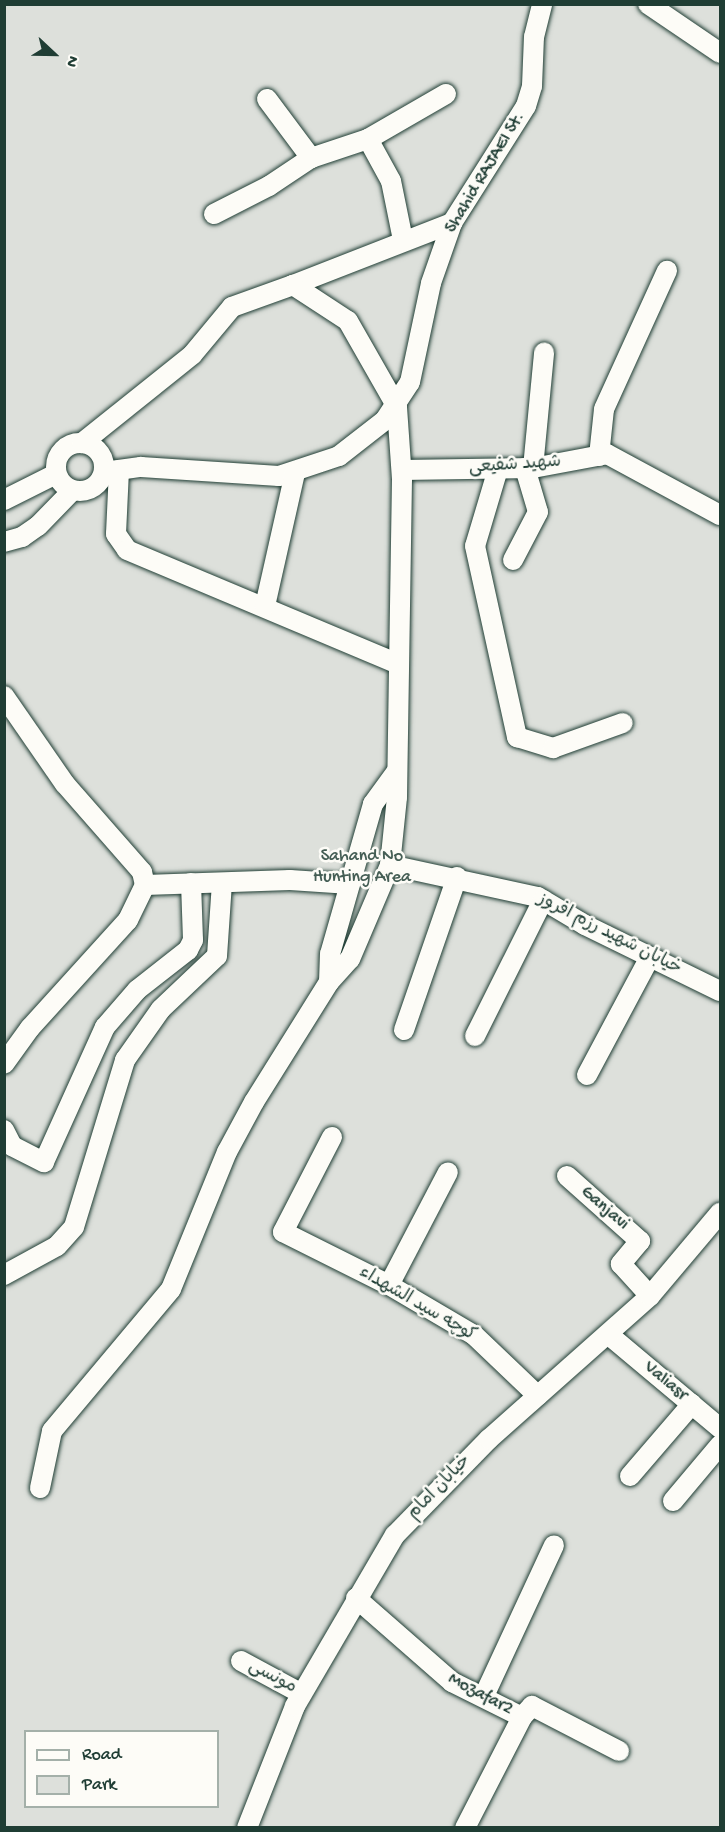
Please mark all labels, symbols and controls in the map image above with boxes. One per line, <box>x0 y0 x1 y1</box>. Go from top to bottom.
north arrow <box>24 24 84 84</box>
text: N <box>60 53 82 69</box>
street label: Shahid RAJAEI St. <box>441 108 531 238</box>
street label: شهید شفیعی <box>468 452 562 480</box>
park label: Sahand No Hunting Area <box>313 847 411 890</box>
street label: خیابان شهید رزم افروز <box>533 889 685 981</box>
street label: Ganjavi <box>575 1182 633 1236</box>
street label: کوچه سید الشهداء <box>354 1263 480 1347</box>
street label: Valiasr <box>639 1357 691 1407</box>
street label: خیابان امام <box>404 1451 476 1525</box>
street label: مونسی <box>244 1656 300 1700</box>
street label: Mozafar2 <box>444 1669 516 1721</box>
legend <box>24 1730 219 1808</box>
text: Road <box>82 1745 121 1766</box>
text: Park <box>82 1775 116 1796</box>

